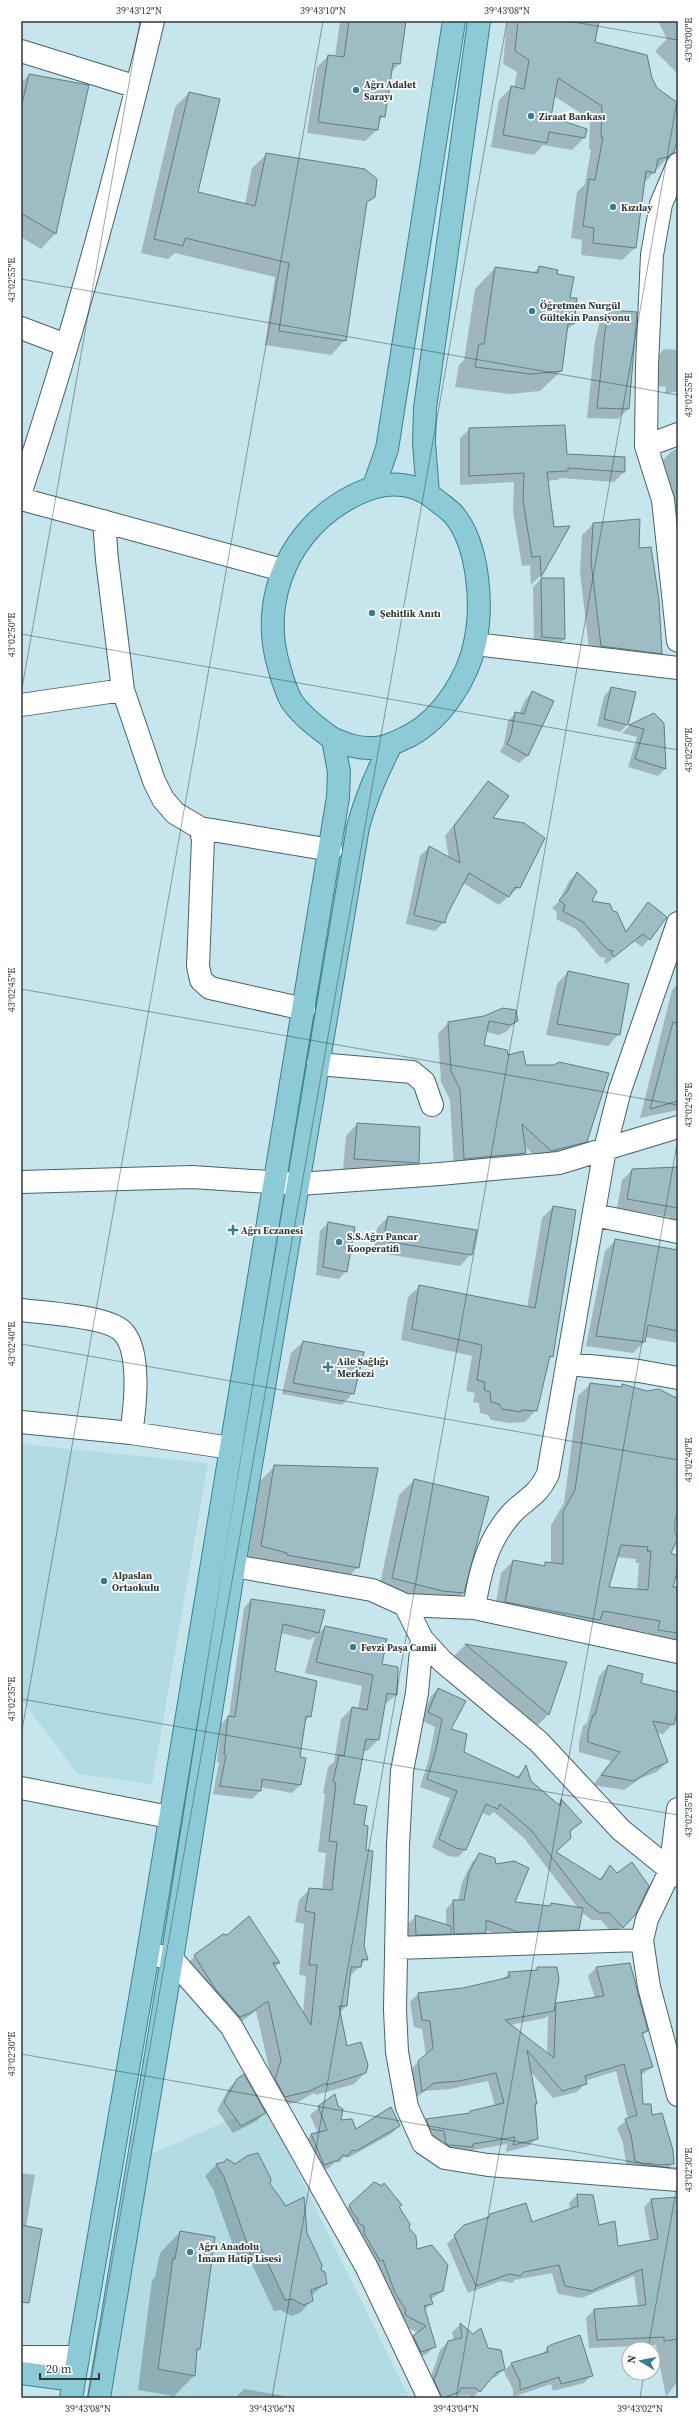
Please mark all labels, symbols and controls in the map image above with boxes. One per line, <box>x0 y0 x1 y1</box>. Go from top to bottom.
text: 39°43'12"N <box>116 4 162 17</box>
text: 39°43'10"N <box>300 4 346 17</box>
text: 39°43'08"N <box>484 4 530 17</box>
text: 43°03'00"E <box>682 18 695 62</box>
place label: Ağrı Adalet Sarayı <box>364 78 416 103</box>
marker: Ağrı Adalet Sarayı <box>351 85 361 95</box>
place label: Ziraat Bankası <box>539 110 605 123</box>
marker: Ziraat Bankası <box>526 111 536 121</box>
place label: Kızılay <box>621 201 653 214</box>
marker: Kızılay <box>608 202 618 212</box>
text: 43°02'55"E <box>5 258 18 302</box>
place label: Öğretmen Nurgül Gültekin Pansiyonu <box>540 299 630 324</box>
marker: Öğretmen Nurgül Gültekin Pansiyonu <box>527 306 537 316</box>
text: 43°02'55"E <box>682 373 695 417</box>
place label: Şehitlik Anıtı <box>380 607 441 620</box>
marker: Şehitlik Anıtı <box>367 608 377 618</box>
text: 43°02'50"E <box>5 613 18 657</box>
text: 43°02'50"E <box>682 728 695 772</box>
text: 43°02'45"E <box>5 968 18 1012</box>
text: 43°02'45"E <box>682 1083 695 1127</box>
place label: Ağrı Eczanesi <box>241 1224 303 1237</box>
marker: Ağrı Eczanesi <box>228 1225 238 1235</box>
place label: S.S.Ağrı Pancar Kooperatifi <box>347 1230 418 1255</box>
marker: S.S.Ağrı Pancar Kooperatifi <box>334 1237 344 1247</box>
text: 43°02'40"E <box>5 1322 18 1366</box>
place label: Aile Sağlığı Merkezi <box>337 1355 388 1380</box>
marker: Aile Sağlığı Merkezi <box>322 1361 334 1373</box>
text: 43°02'40"E <box>682 1438 695 1482</box>
place label: Alpaslan Ortaokulu <box>112 1569 159 1594</box>
marker: Alpaslan Ortaokulu <box>99 1576 109 1586</box>
place label: Fevzi Paşa Camii <box>361 1641 437 1654</box>
marker: Fevzi Paşa Camii <box>348 1642 358 1652</box>
text: 43°02'35"E <box>5 1677 18 1721</box>
text: 43°02'35"E <box>682 1793 695 1837</box>
text: 43°02'30"E <box>5 2032 18 2076</box>
text: 43°02'30"E <box>682 2148 695 2192</box>
place label: Ağrı Anadolu İmam Hatip Lisesi <box>198 2240 282 2265</box>
marker: Ağrı Anadolu İmam Hatip Lisesi <box>185 2247 195 2257</box>
north arrow <box>621 2341 661 2381</box>
text: N <box>624 2354 640 2365</box>
scale bar <box>40 2355 99 2381</box>
text: 20 m <box>46 2361 72 2377</box>
text: 39°43'08"N <box>65 2402 111 2415</box>
text: 39°43'06"N <box>249 2402 295 2415</box>
text: 39°43'04"N <box>433 2402 479 2415</box>
text: 39°43'02"N <box>617 2402 663 2415</box>

